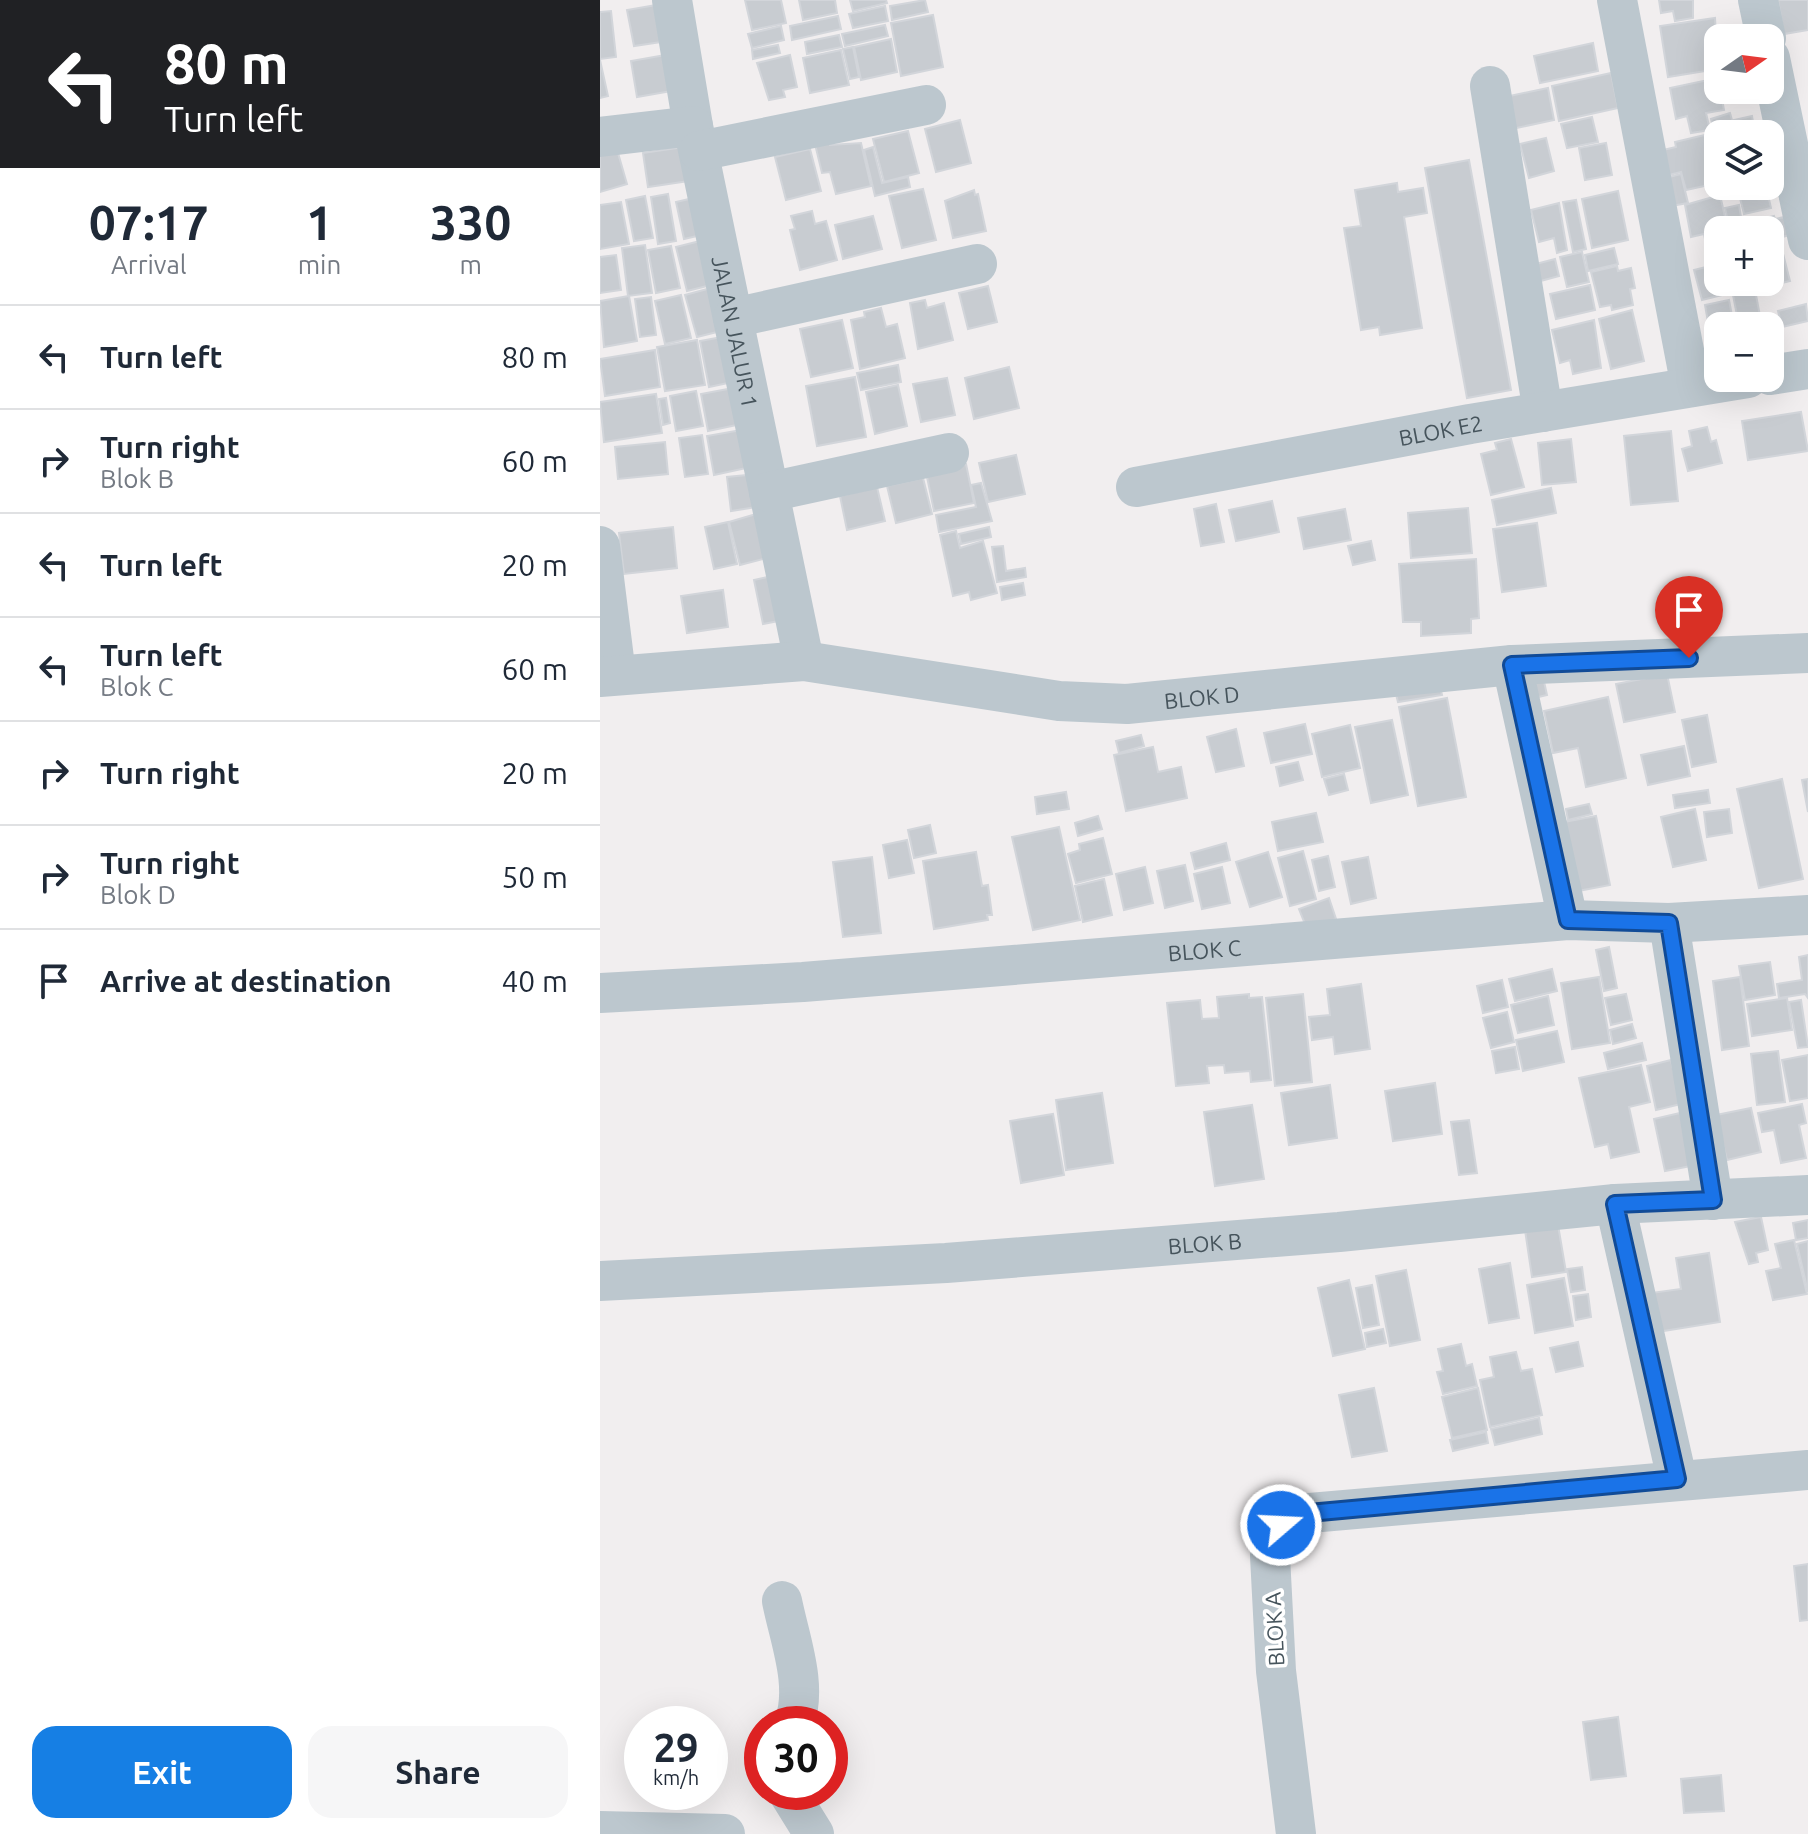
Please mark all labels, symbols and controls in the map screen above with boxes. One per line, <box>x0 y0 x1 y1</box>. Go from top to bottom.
north arrow <box>1704 24 1784 104</box>
map controls <box>1704 24 1784 392</box>
icon: left <box>32 32 136 136</box>
text: 80 m <box>164 32 289 95</box>
text: Turn left <box>164 98 303 139</box>
button: layers <box>1704 120 1784 200</box>
text: 07:17 <box>89 195 209 249</box>
text: 1 <box>306 195 333 249</box>
text: 330 <box>430 195 511 249</box>
button: + <box>1704 216 1784 296</box>
text: Arrival <box>111 250 187 279</box>
text: min <box>298 250 341 279</box>
text: m <box>459 250 482 279</box>
street label: JALAN JALUR 1 <box>708 254 764 410</box>
button: − <box>1704 312 1784 392</box>
icon: left <box>32 335 76 379</box>
text: Turn left <box>100 340 222 374</box>
text: 80 m <box>501 340 568 374</box>
street label: BLOK E2 <box>1397 410 1484 450</box>
text: Turn right <box>100 430 240 464</box>
icon: right <box>32 439 76 483</box>
text: 60 m <box>501 444 568 478</box>
text: Blok B <box>100 464 174 493</box>
icon: left <box>32 543 76 587</box>
text: Turn left <box>100 548 222 582</box>
text: 20 m <box>501 548 568 582</box>
pin <box>1655 576 1723 658</box>
icon: arrive <box>1667 588 1711 632</box>
text: Turn left <box>100 638 222 672</box>
icon: left <box>32 647 76 691</box>
text: 60 m <box>501 652 568 686</box>
text: Blok C <box>100 672 174 701</box>
street label: BLOK D <box>1163 680 1241 713</box>
icon: right <box>32 751 76 795</box>
text: Turn right <box>100 756 240 790</box>
text: 20 m <box>501 756 568 790</box>
text: Turn right <box>100 846 240 880</box>
icon: right <box>32 855 76 899</box>
text: 50 m <box>501 860 568 894</box>
text: Blok D <box>100 880 176 909</box>
street label: BLOK C <box>1167 934 1242 965</box>
icon: arrive <box>32 959 76 1003</box>
text: Arrive at destination <box>100 964 392 998</box>
text: 40 m <box>501 964 568 998</box>
street label: BLOK B <box>1167 1227 1243 1258</box>
position arrow <box>1239 1483 1323 1567</box>
street label: BLOK A <box>1260 1591 1288 1667</box>
speed limit sign: 30 <box>744 1706 848 1810</box>
text: 29 <box>653 1725 699 1770</box>
button: Exit <box>32 1726 292 1818</box>
button: Share <box>308 1726 568 1818</box>
text: km/h <box>653 1766 699 1789</box>

